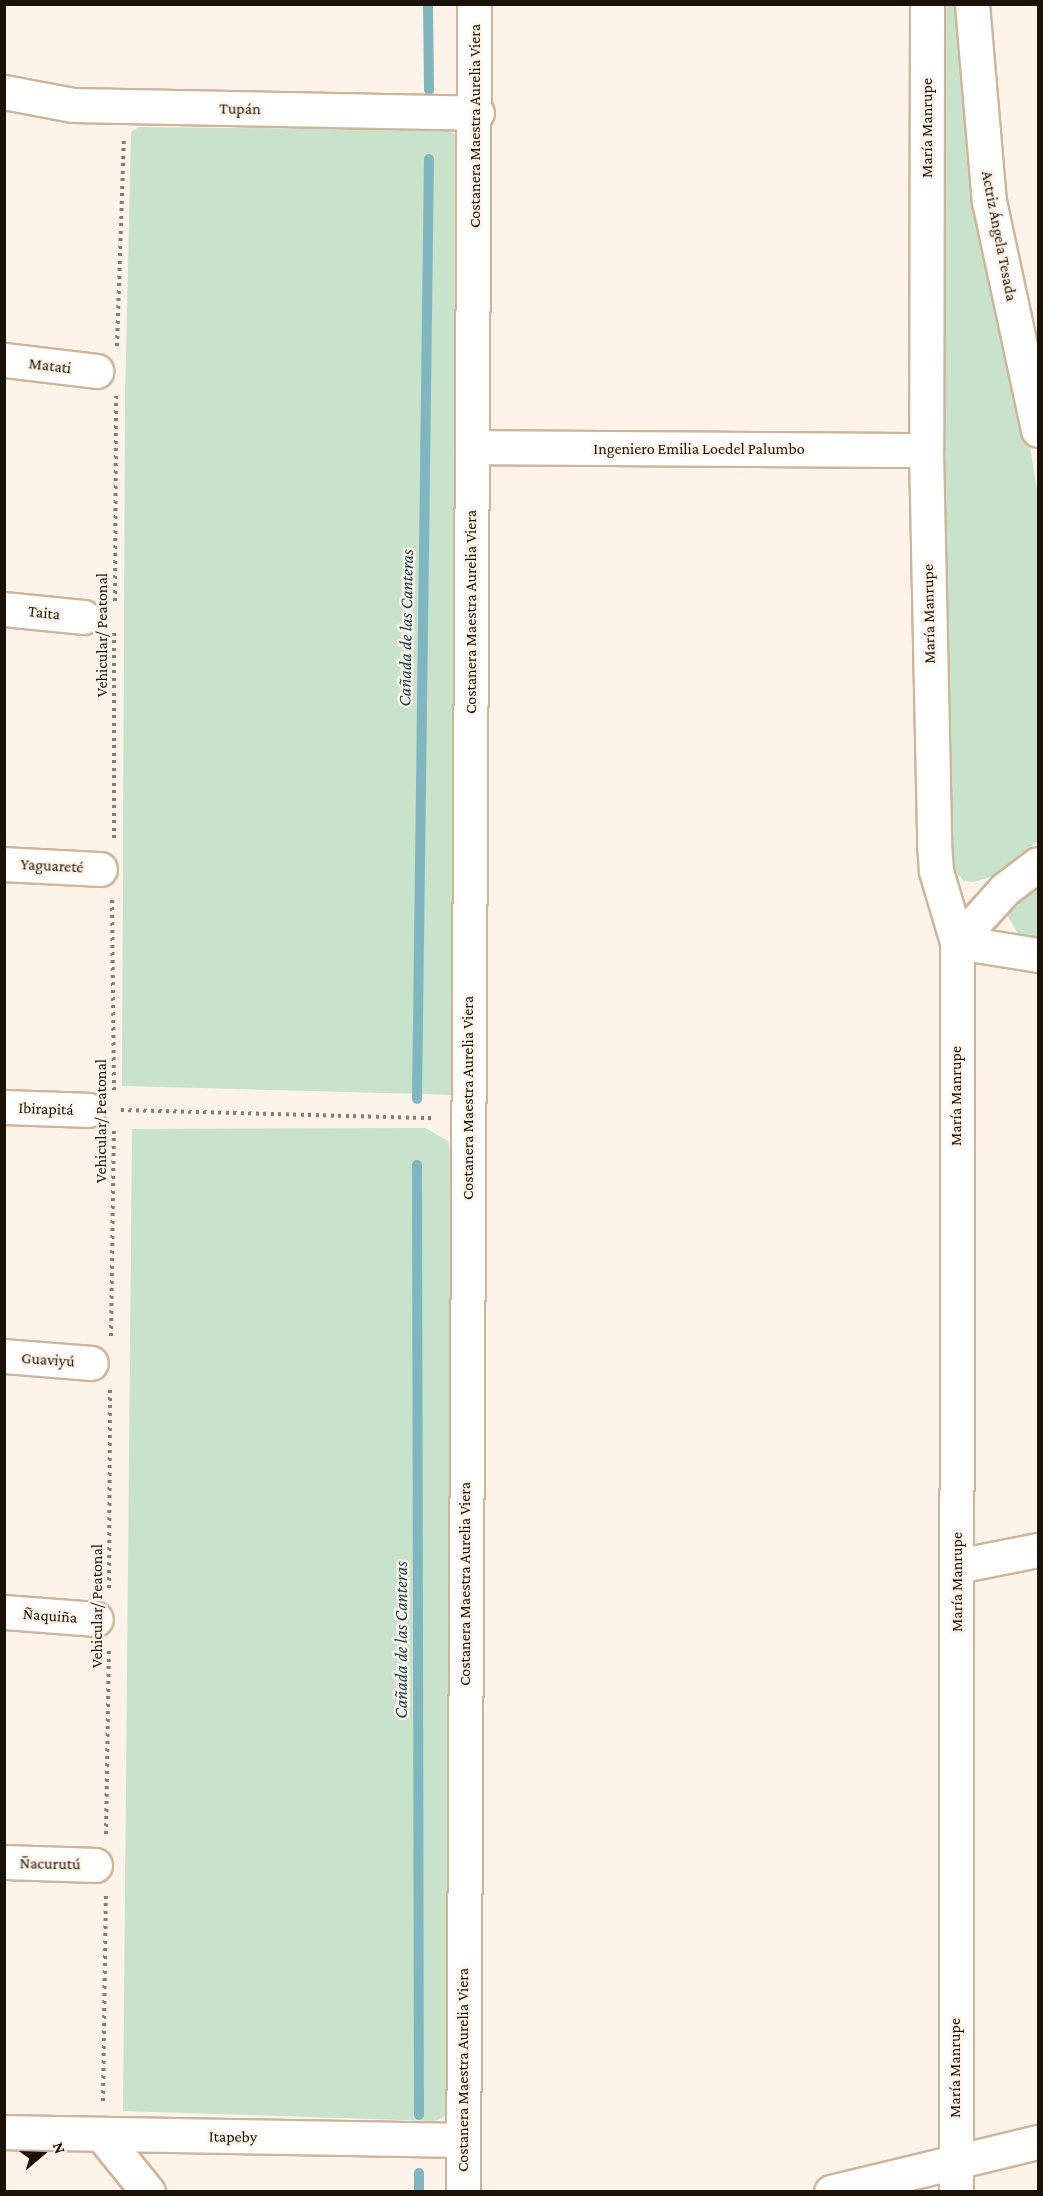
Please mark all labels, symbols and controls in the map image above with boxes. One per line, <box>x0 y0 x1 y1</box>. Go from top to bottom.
street label: Costanera Maestra Aurelia Viera <box>465 24 485 228</box>
street label: María Manrupe <box>917 78 937 178</box>
street label: Tupán <box>219 99 261 119</box>
street label: Actriz Ángela Tesada <box>977 169 1021 303</box>
street label: Matati <box>28 354 72 378</box>
street label: Ingeniero Emilia Loedel Palumbo <box>593 439 805 459</box>
street label: Costanera Maestra Aurelia Viera <box>461 510 481 714</box>
water label: Cañada de las Canteras <box>394 549 418 707</box>
street label: María Manrupe <box>919 564 939 664</box>
street label: Vehicular/ Peatonal <box>92 573 112 697</box>
street label: Taita <box>27 602 61 624</box>
street label: Yaguareté <box>20 855 84 877</box>
street label: Costanera Maestra Aurelia Viera <box>458 996 478 1200</box>
street label: María Manrupe <box>946 1046 966 1146</box>
street label: Vehicular/ Peatonal <box>91 1059 111 1183</box>
street label: Ibirapitá <box>18 1098 74 1120</box>
street label: Guaviyú <box>21 1349 75 1371</box>
street label: Costanera Maestra Aurelia Viera <box>455 1482 475 1686</box>
street label: María Manrupe <box>947 1532 967 1632</box>
street label: Vehicular/ Peatonal <box>87 1544 107 1668</box>
water label: Cañada de las Canteras <box>390 1561 412 1719</box>
street label: Ñaquiña <box>22 1605 78 1627</box>
street label: Ñacurutú <box>19 1854 81 1874</box>
street label: Costanera Maestra Aurelia Viera <box>453 1968 473 2172</box>
street label: María Manrupe <box>945 2018 965 2118</box>
north arrow <box>12 2124 72 2184</box>
street label: Itapeby <box>209 2127 257 2147</box>
text: N <box>50 2140 69 2156</box>

